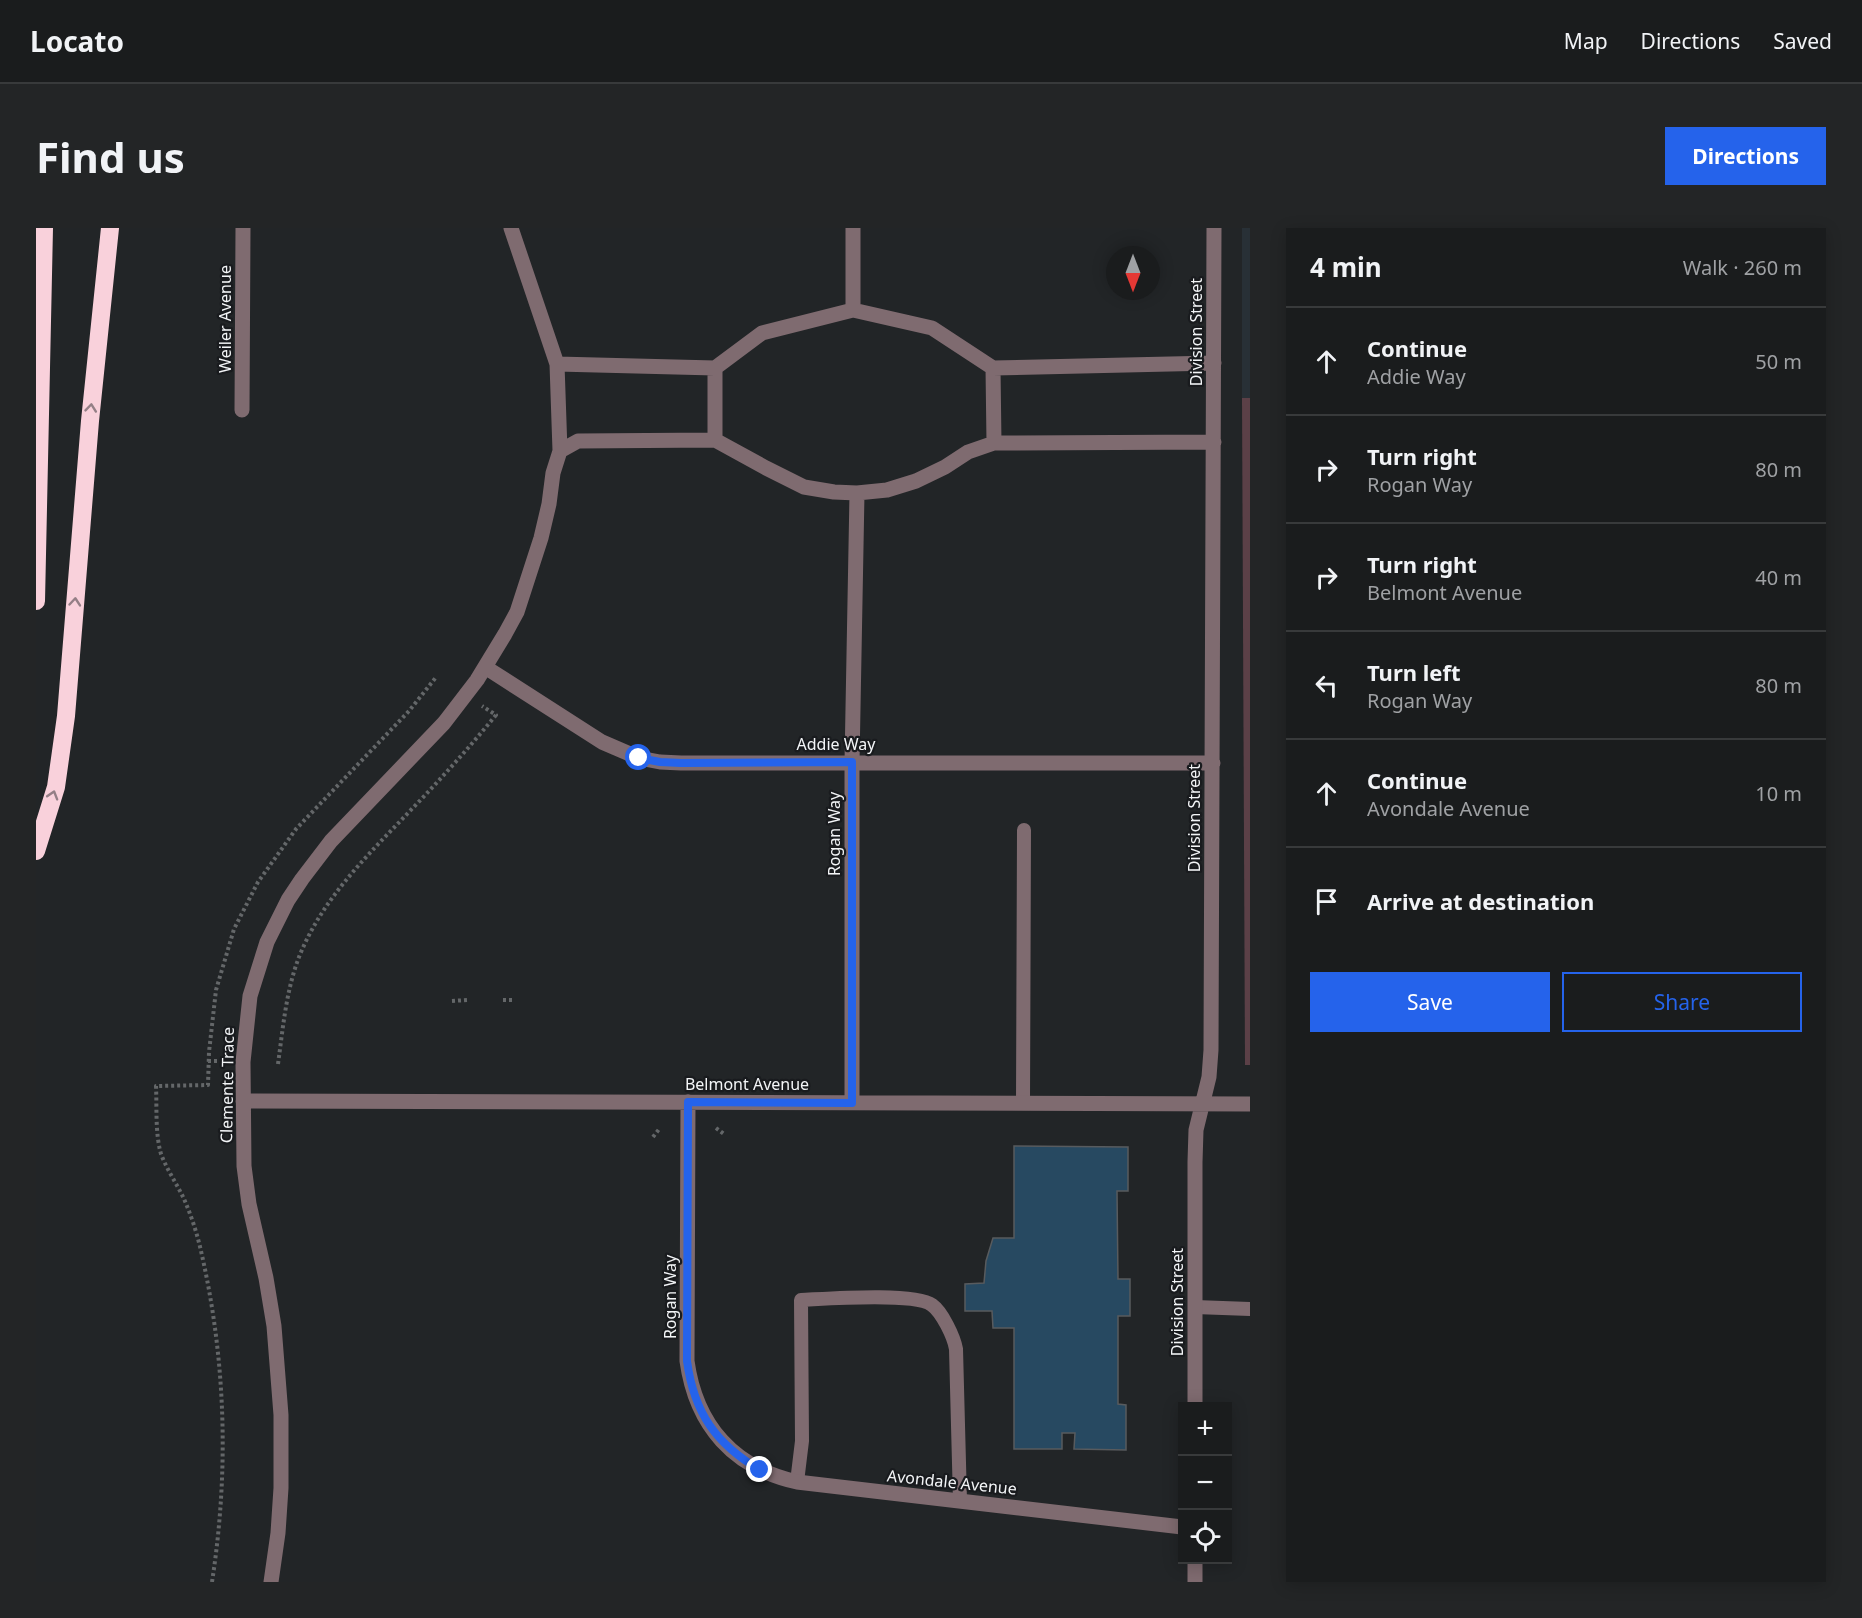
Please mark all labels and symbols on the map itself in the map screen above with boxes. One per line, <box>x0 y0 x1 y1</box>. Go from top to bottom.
north arrow <box>1106 246 1160 300</box>
street label: Weiler Avenue <box>214 265 236 373</box>
street label: Division Street <box>1185 278 1207 386</box>
one-way arrow <box>84 403 97 412</box>
one-way arrow <box>68 597 81 606</box>
street label: Addie Way <box>797 733 876 755</box>
route start <box>625 744 651 770</box>
street label: Division Street <box>1183 764 1205 872</box>
one-way arrow <box>46 790 58 801</box>
street label: Rogan Way <box>823 791 845 876</box>
street label: Clemente Trace <box>215 1027 239 1143</box>
street label: Belmont Avenue <box>685 1073 809 1095</box>
street label: Division Street <box>1166 1248 1188 1356</box>
street label: Rogan Way <box>659 1254 681 1339</box>
route end <box>746 1456 772 1482</box>
street label: Avondale Avenue <box>886 1464 1018 1500</box>

